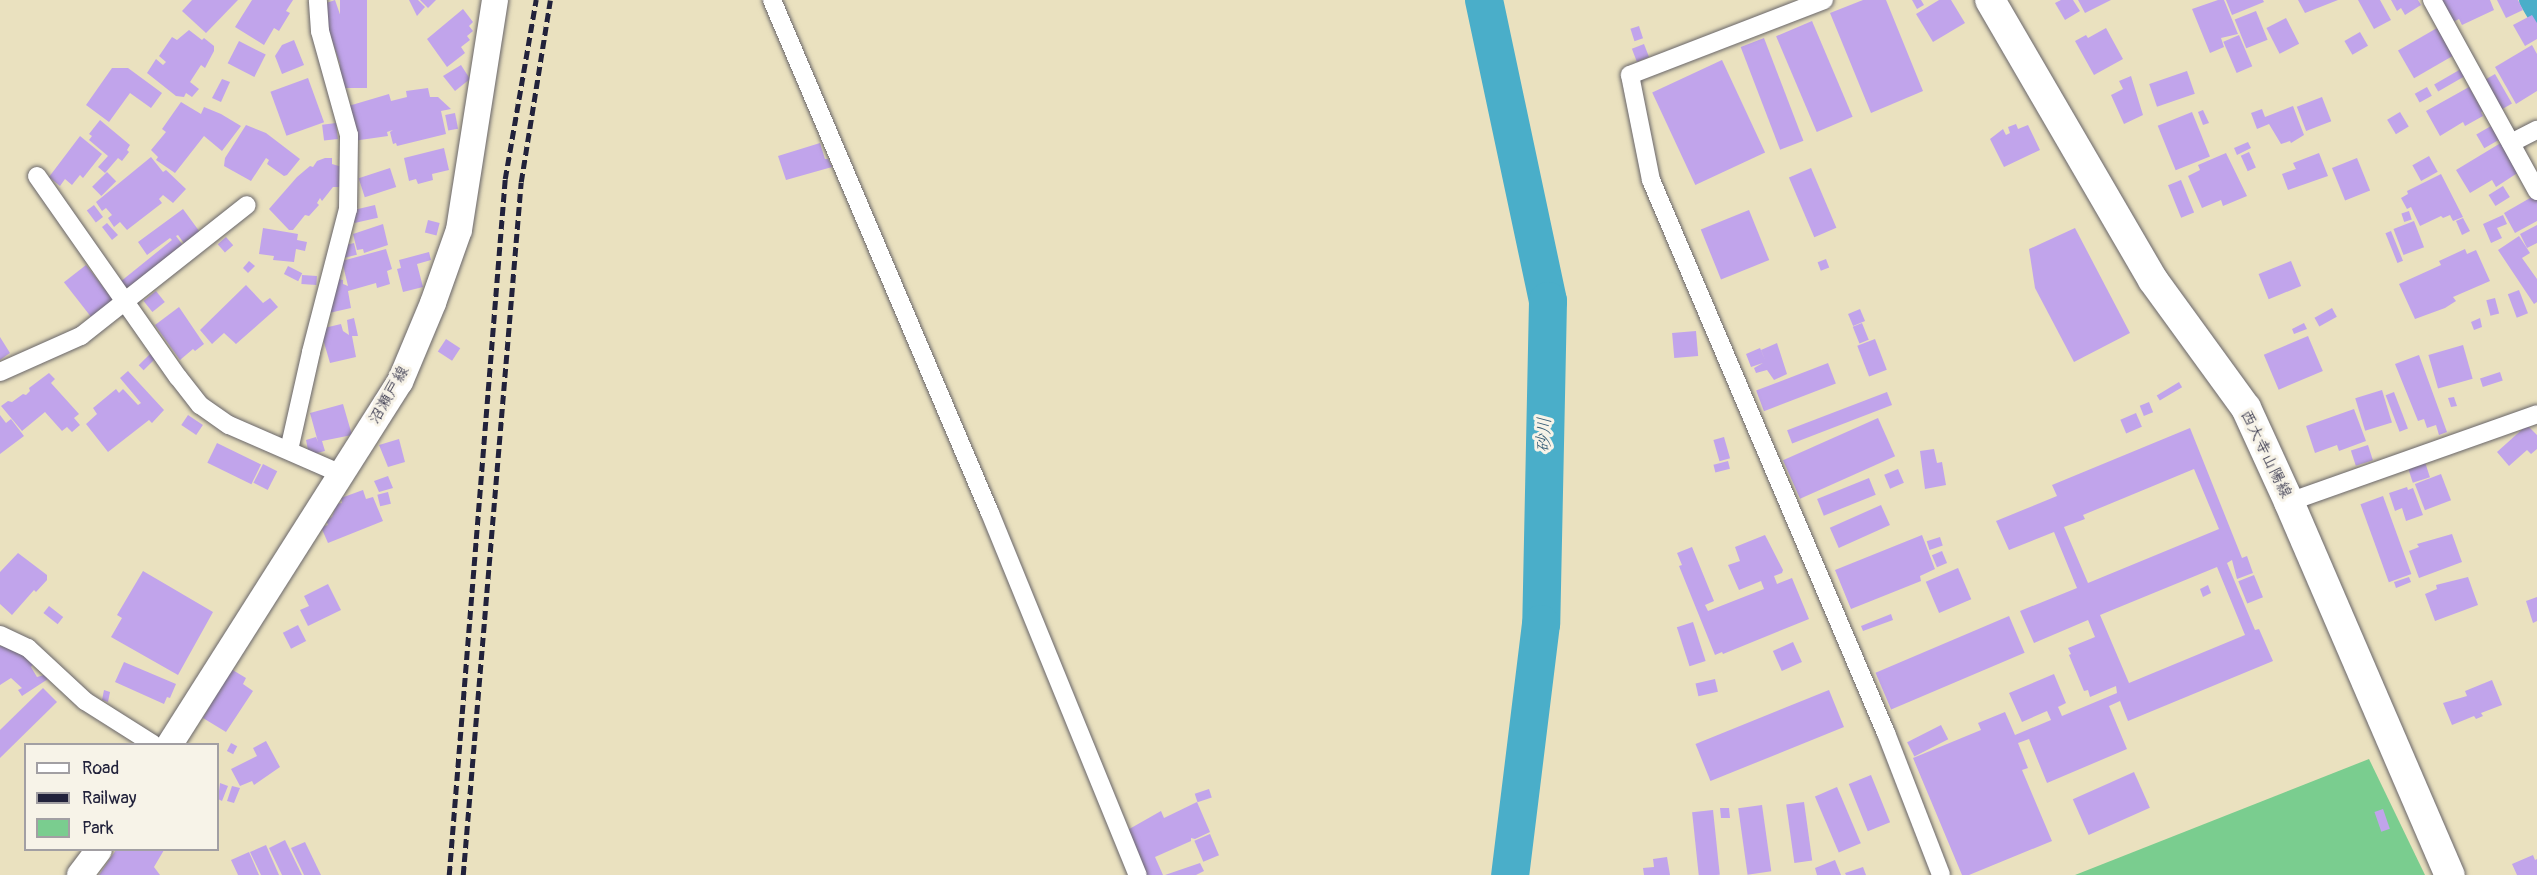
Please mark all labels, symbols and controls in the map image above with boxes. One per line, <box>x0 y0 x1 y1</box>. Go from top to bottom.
street label: 沼瀬戸線 <box>365 362 413 428</box>
street label: 西大寺山陽線 <box>2236 407 2296 501</box>
water label: 砂川 <box>1534 417 1556 453</box>
legend <box>24 743 219 851</box>
text: Road <box>82 757 119 780</box>
text: Railway <box>82 787 137 810</box>
text: Park <box>82 817 114 840</box>

